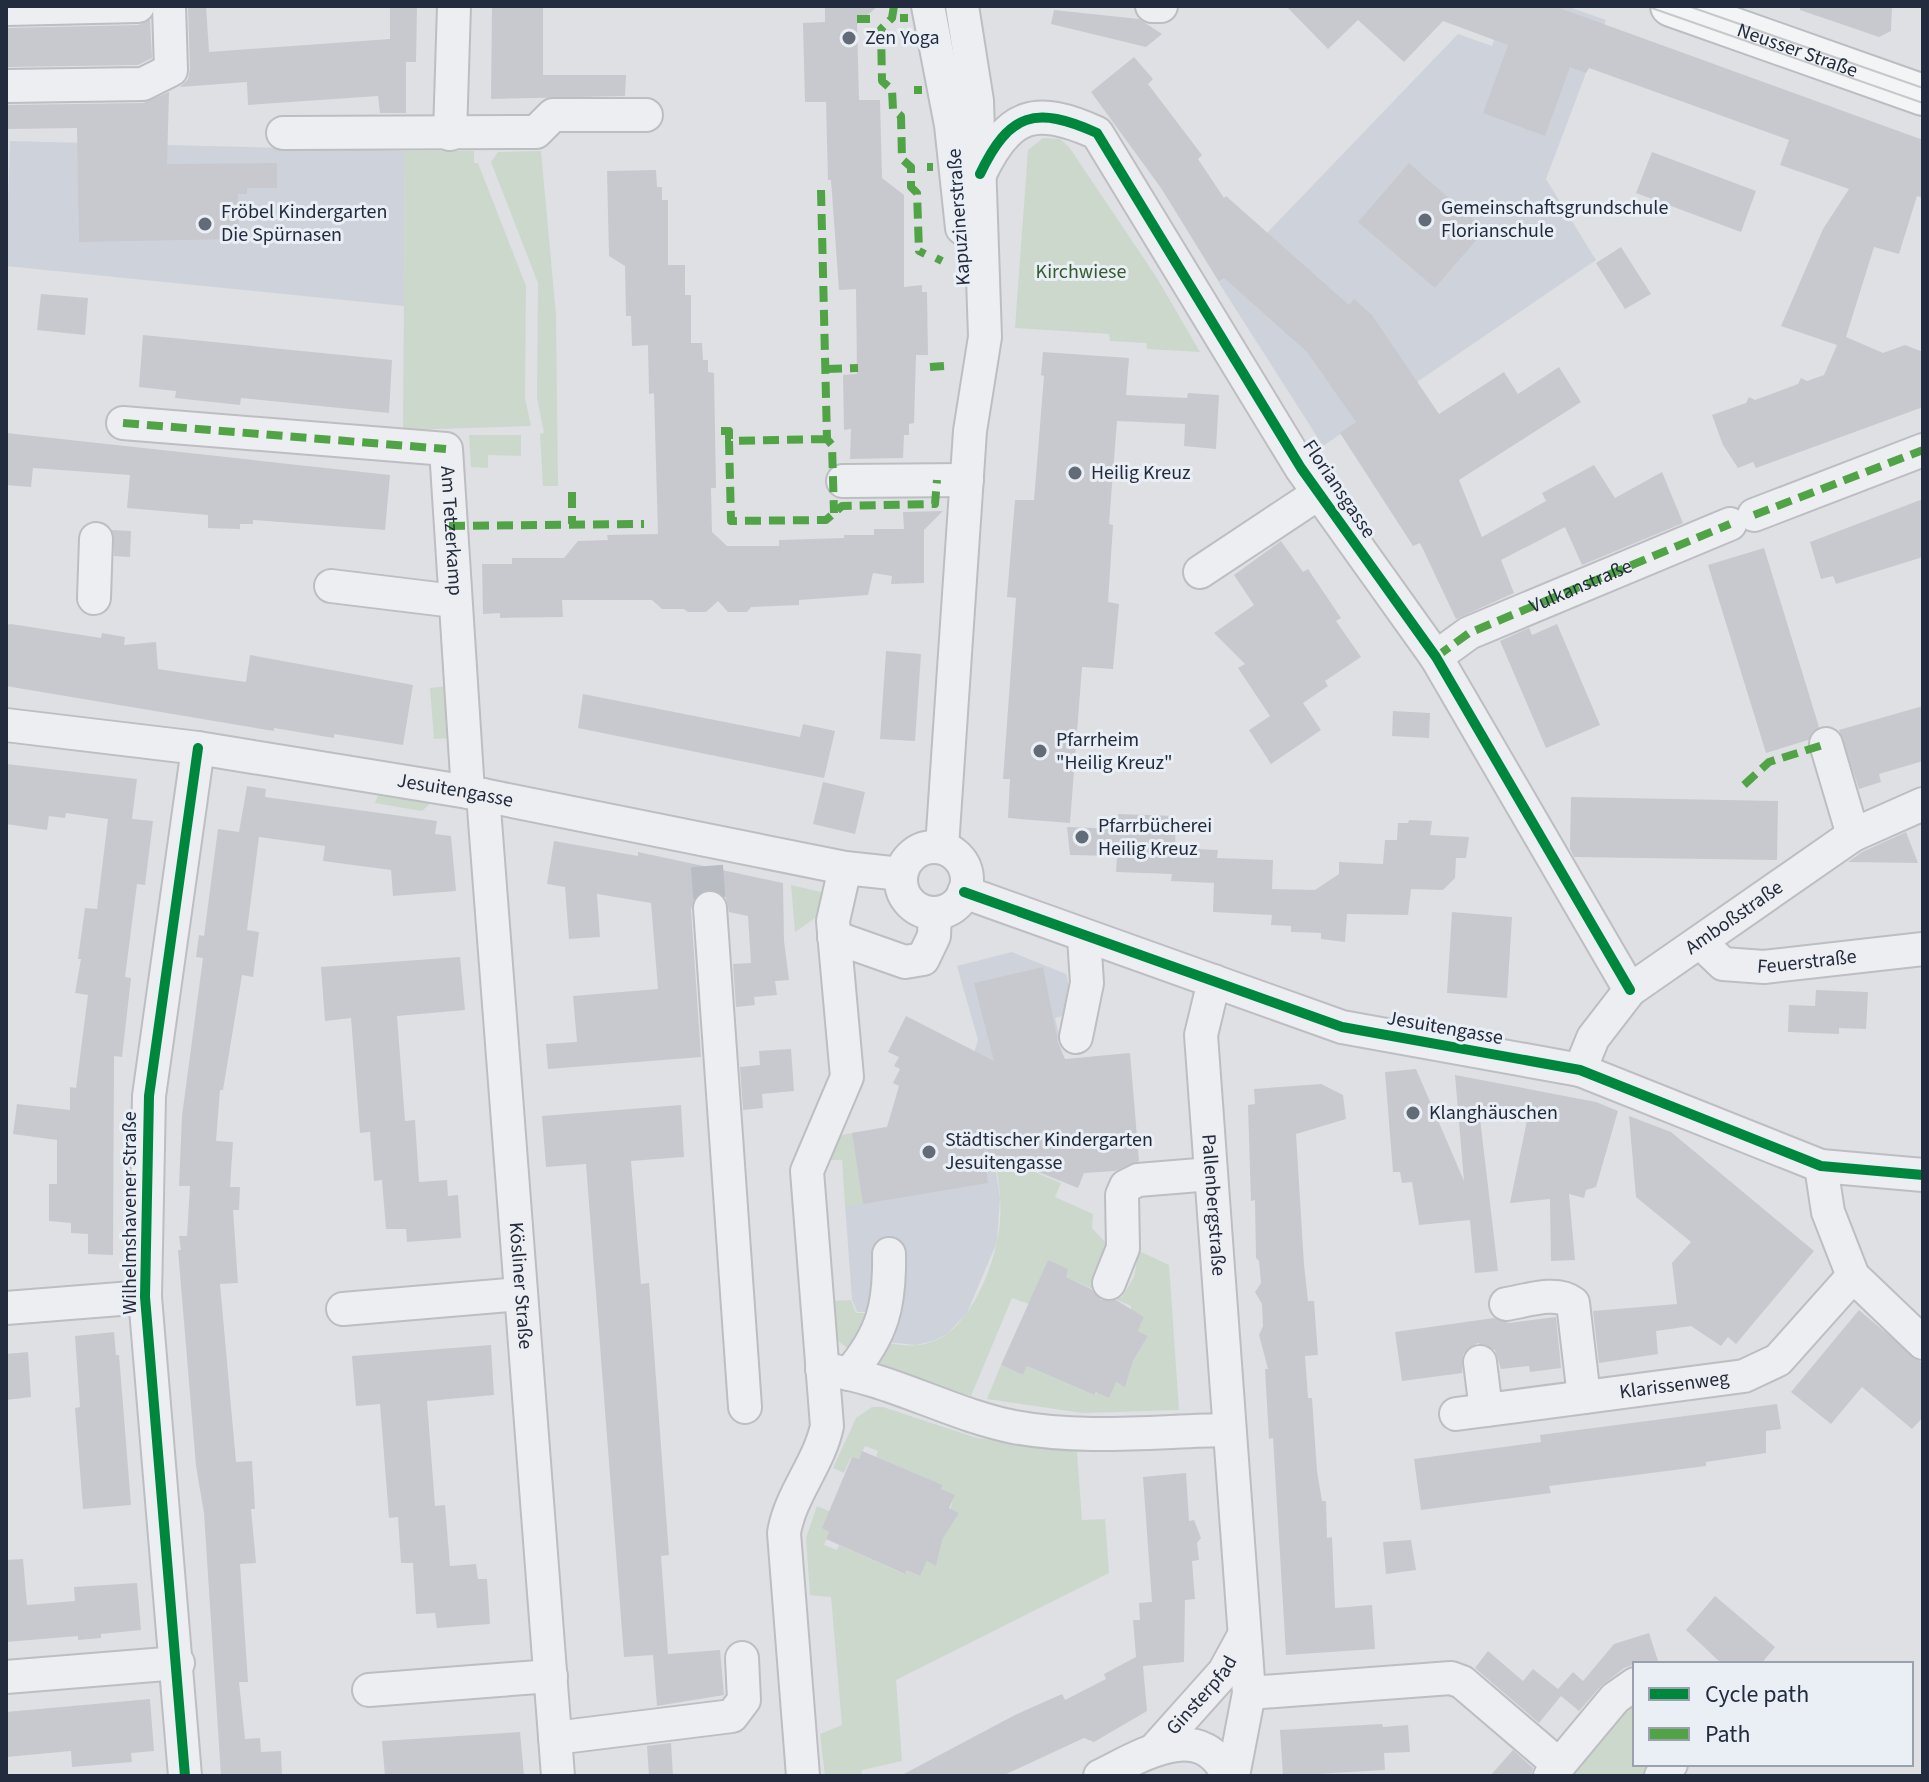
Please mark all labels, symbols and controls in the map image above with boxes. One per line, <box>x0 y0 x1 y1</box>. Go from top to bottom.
street label: Neusser Straße <box>1733 16 1862 85</box>
place label: Zen Yoga <box>865 24 940 52</box>
marker: Zen Yoga <box>840 29 858 47</box>
street label: Kapuzinerstraße <box>940 147 978 287</box>
place label: Gemeinschaftsgrundschule Florianschule <box>1441 194 1668 245</box>
place label: Fröbel Kindergarten Die Spürnasen <box>221 198 387 249</box>
marker: Gemeinschaftsgrundschule Florianschule <box>1416 211 1434 229</box>
marker: Fröbel Kindergarten Die Spürnasen <box>196 215 214 233</box>
park label: Kirchwiese <box>1036 258 1126 286</box>
street label: Floriansgasse <box>1296 434 1382 544</box>
place label: Heilig Kreuz <box>1091 459 1191 487</box>
marker: Heilig Kreuz <box>1066 464 1084 482</box>
street label: Am Tetzerkamp <box>433 465 469 597</box>
street label: Vulkanstraße <box>1525 552 1637 620</box>
place label: Pfarrheim "Heilig Kreuz" <box>1056 726 1173 777</box>
marker: Pfarrheim "Heilig Kreuz" <box>1031 742 1049 760</box>
street label: Jesuitengasse <box>395 767 516 815</box>
place label: Pfarrbücherei Heilig Kreuz <box>1098 812 1212 863</box>
marker: Pfarrbücherei Heilig Kreuz <box>1073 828 1091 846</box>
street label: Amboßstraße <box>1680 874 1789 962</box>
street label: Feuerstraße <box>1756 943 1858 981</box>
street label: Jesuitengasse <box>1385 1004 1505 1052</box>
place label: Klanghäuschen <box>1429 1099 1558 1127</box>
marker: Klanghäuschen <box>1404 1104 1422 1122</box>
street label: Wilhelmshavener Straße <box>116 1111 144 1315</box>
place label: Städtischer Kindergarten Jesuitengasse <box>945 1126 1153 1177</box>
street label: Pallenbergstraße <box>1194 1133 1233 1277</box>
marker: Städtischer Kindergarten Jesuitengasse <box>920 1143 938 1161</box>
street label: Kösliner Straße <box>502 1221 539 1350</box>
street label: Klarissenweg <box>1618 1364 1731 1406</box>
street label: Ginsterpfad <box>1160 1651 1244 1741</box>
legend <box>1633 1662 1913 1766</box>
text: Cycle path <box>1705 1677 1809 1712</box>
text: Path <box>1705 1717 1751 1752</box>

